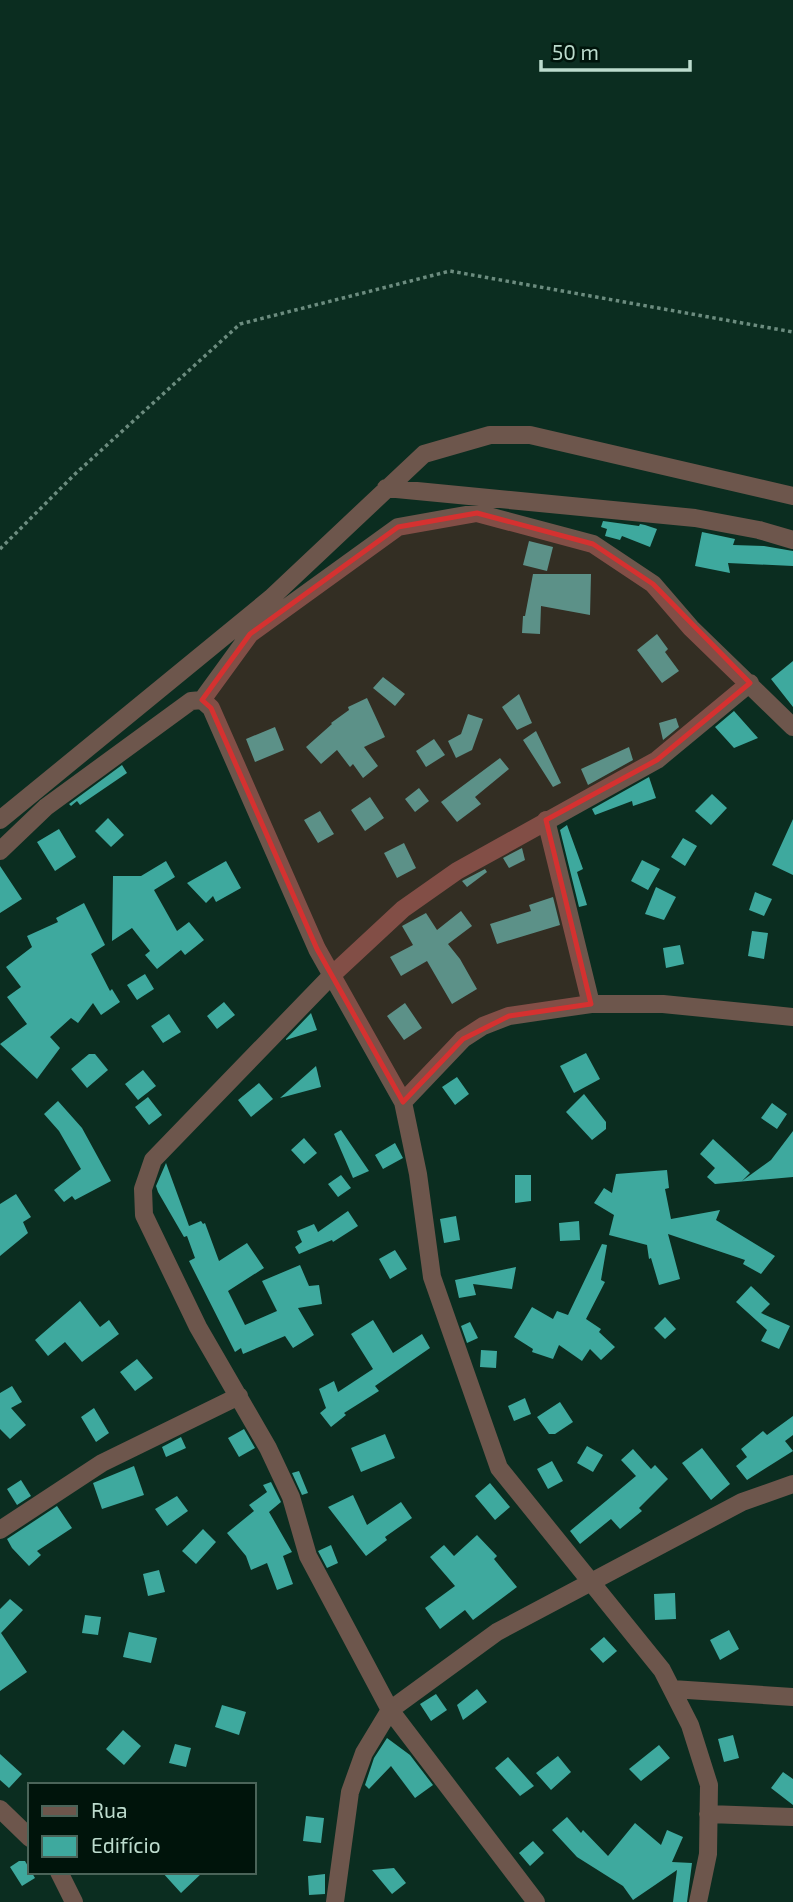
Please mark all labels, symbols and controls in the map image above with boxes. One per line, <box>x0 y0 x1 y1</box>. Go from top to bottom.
scale bar <box>541 28 690 72</box>
text: 50 m <box>552 39 599 64</box>
legend <box>28 1783 256 1874</box>
text: Rua <box>91 1797 127 1822</box>
text: Edifício <box>91 1832 161 1857</box>

